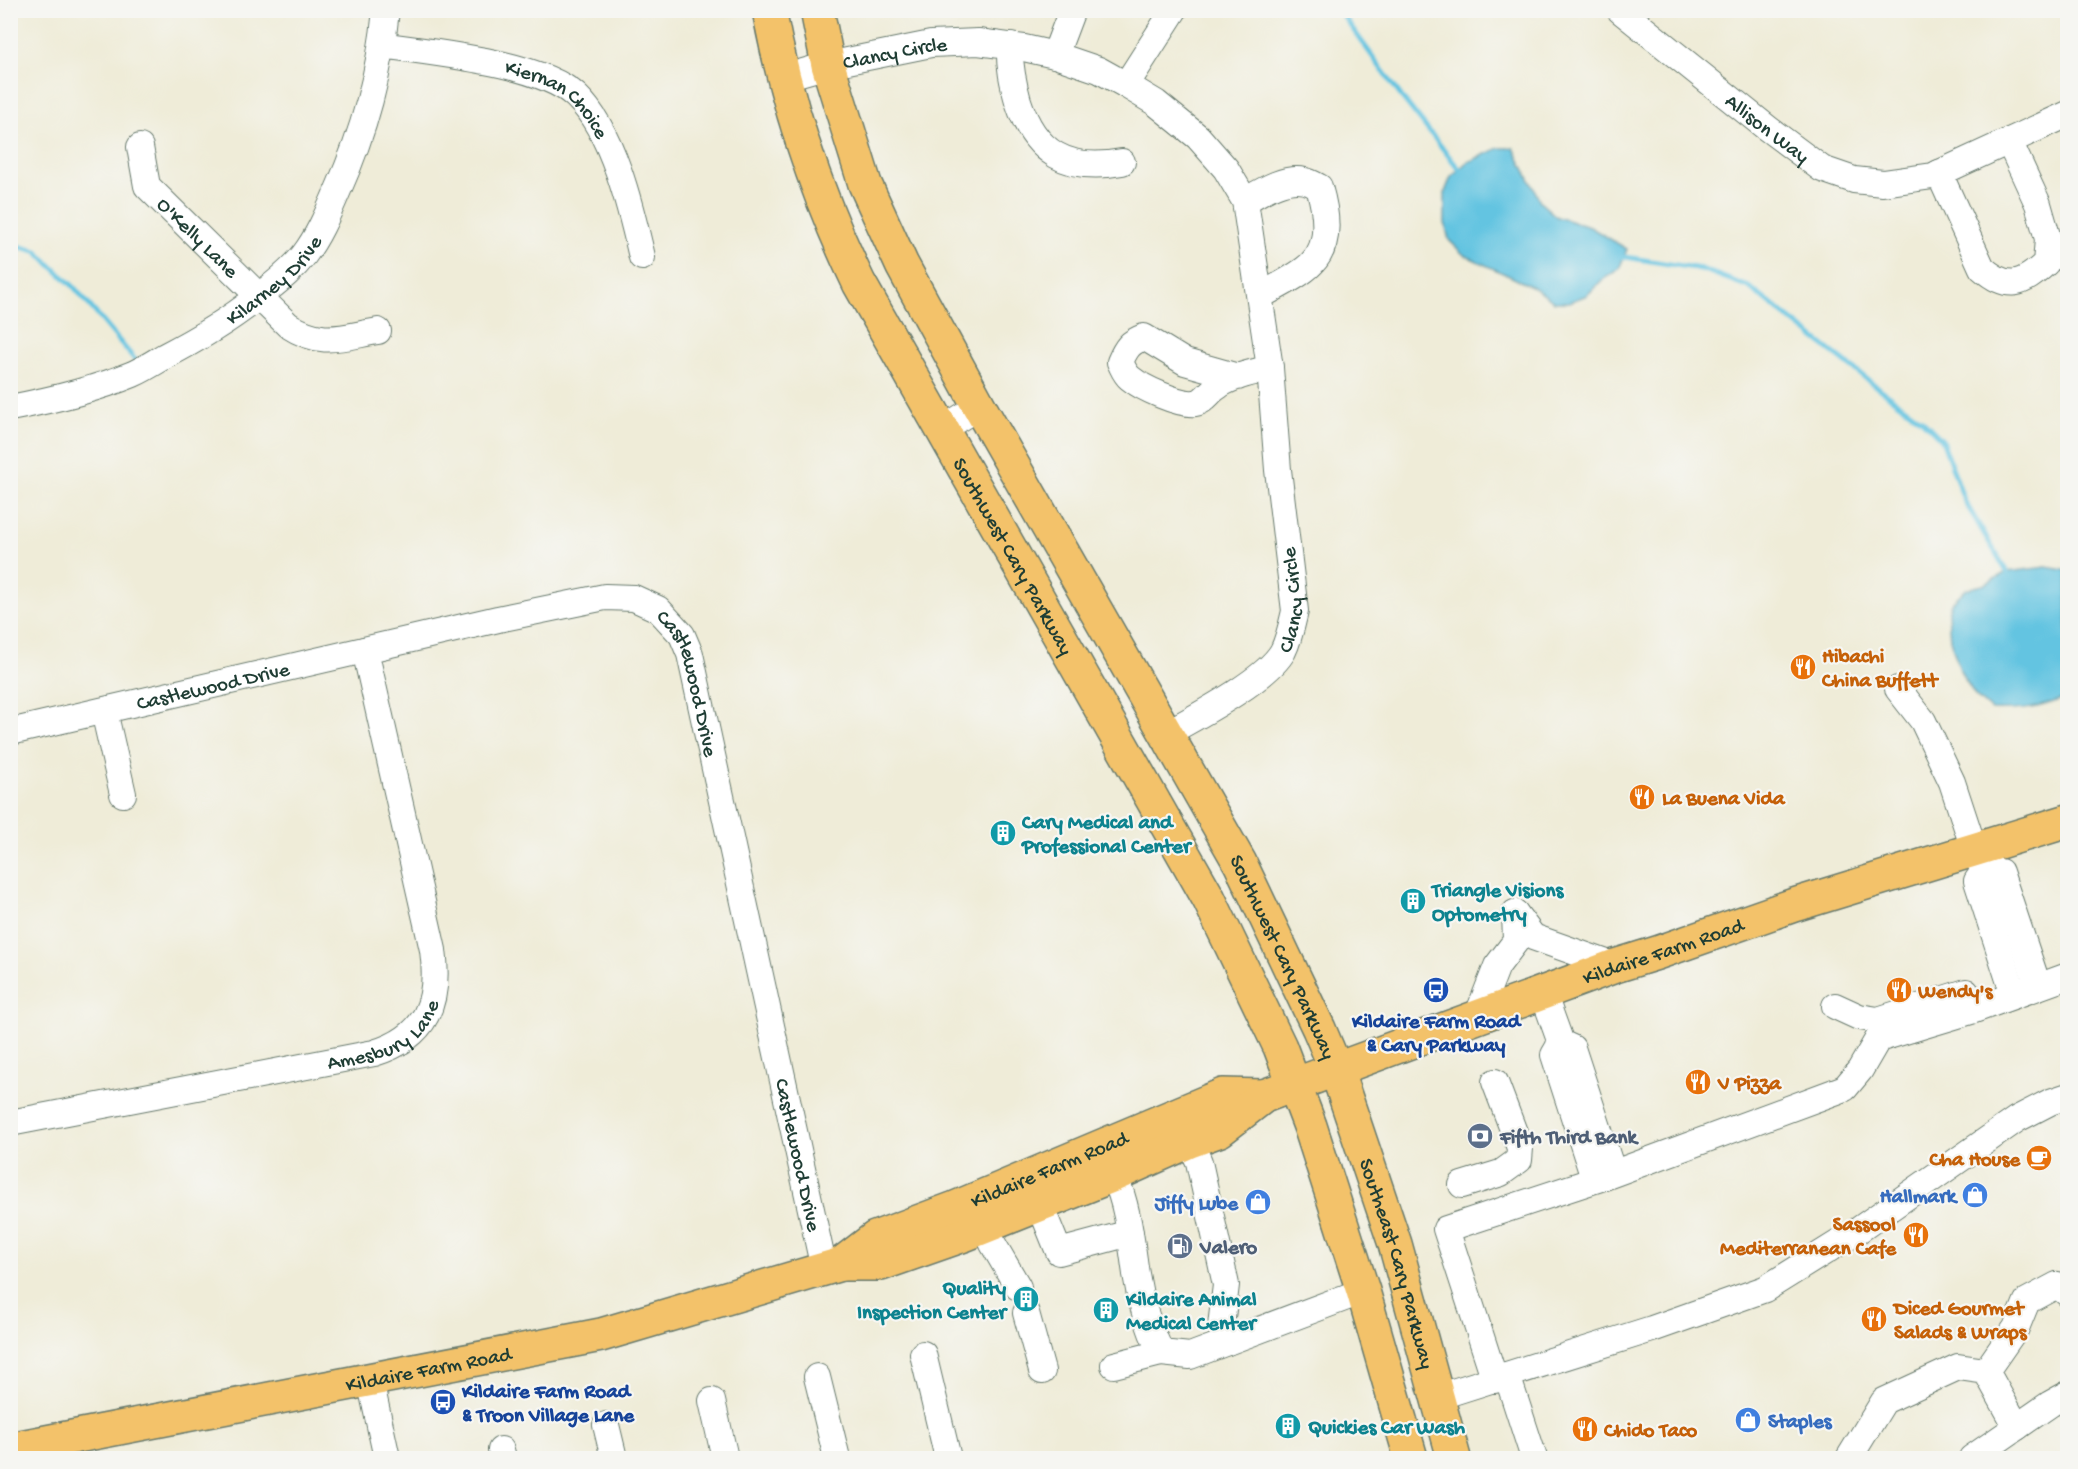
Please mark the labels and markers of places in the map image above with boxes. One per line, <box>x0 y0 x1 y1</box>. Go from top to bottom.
place label: Hibachi China Buffett <box>1821 646 1940 695</box>
restaurant icon: Hibachi China Buffett <box>1788 652 1818 682</box>
restaurant icon: La Buena Vida <box>1627 782 1657 812</box>
place label: La Buena Vida <box>1662 788 1786 813</box>
place label: Cary Medical and Professional Center <box>1021 812 1193 861</box>
building icon: Cary Medical and Professional Center <box>988 818 1018 848</box>
place label: Triangle Visions Optometry <box>1430 880 1564 929</box>
building icon: Triangle Visions Optometry <box>1398 886 1428 916</box>
bus stop icon: Kildaire Farm Road & Cary Parkway <box>1421 975 1451 1005</box>
restaurant icon: Wendy's <box>1884 975 1914 1005</box>
place label: Wendy's <box>1917 981 1994 1006</box>
place label: Kildaire Farm Road & Cary Parkway <box>1351 1011 1523 1060</box>
restaurant icon: V Pizza <box>1683 1067 1713 1097</box>
place label: V Pizza <box>1717 1073 1782 1098</box>
bank icon: Fifth Third Bank <box>1465 1121 1495 1151</box>
place label: Fifth Third Bank <box>1499 1127 1640 1152</box>
cafe icon: Cha House <box>2024 1143 2054 1173</box>
place label: Cha House <box>1928 1149 2021 1174</box>
shop icon: Hallmark <box>1960 1180 1990 1210</box>
place label: Hallmark <box>1880 1186 1959 1211</box>
shop icon: Jiffy Lube <box>1243 1187 1273 1217</box>
place label: Jiffy Lube <box>1154 1193 1239 1218</box>
place label: Sassool Mediterranean Cafe <box>1720 1214 1897 1263</box>
restaurant icon: Sassool Mediterranean Cafe <box>1901 1220 1931 1250</box>
fuel station icon: Valero <box>1165 1231 1195 1261</box>
place label: Valero <box>1199 1237 1257 1262</box>
place label: Quality Inspection Center <box>857 1278 1009 1327</box>
building icon: Quality Inspection Center <box>1011 1284 1041 1314</box>
place label: Kildaire Animal Medical Center <box>1125 1289 1258 1338</box>
building icon: Kildaire Animal Medical Center <box>1091 1295 1121 1325</box>
place label: Diced Gourmet Salads & Wraps <box>1892 1298 2028 1347</box>
restaurant icon: Diced Gourmet Salads & Wraps <box>1859 1304 1889 1334</box>
place label: Kildaire Farm Road & Troon Village Lane <box>461 1381 635 1430</box>
bus stop icon: Kildaire Farm Road & Troon Village Lane <box>428 1387 458 1417</box>
shop icon: Staples <box>1733 1405 1763 1435</box>
building icon: Quickies Car Wash <box>1273 1411 1303 1441</box>
place label: Staples <box>1768 1411 1833 1436</box>
restaurant icon: Chido Taco <box>1570 1414 1600 1444</box>
place label: Quickies Car Wash <box>1308 1417 1466 1442</box>
place label: Chido Taco <box>1603 1420 1697 1445</box>

